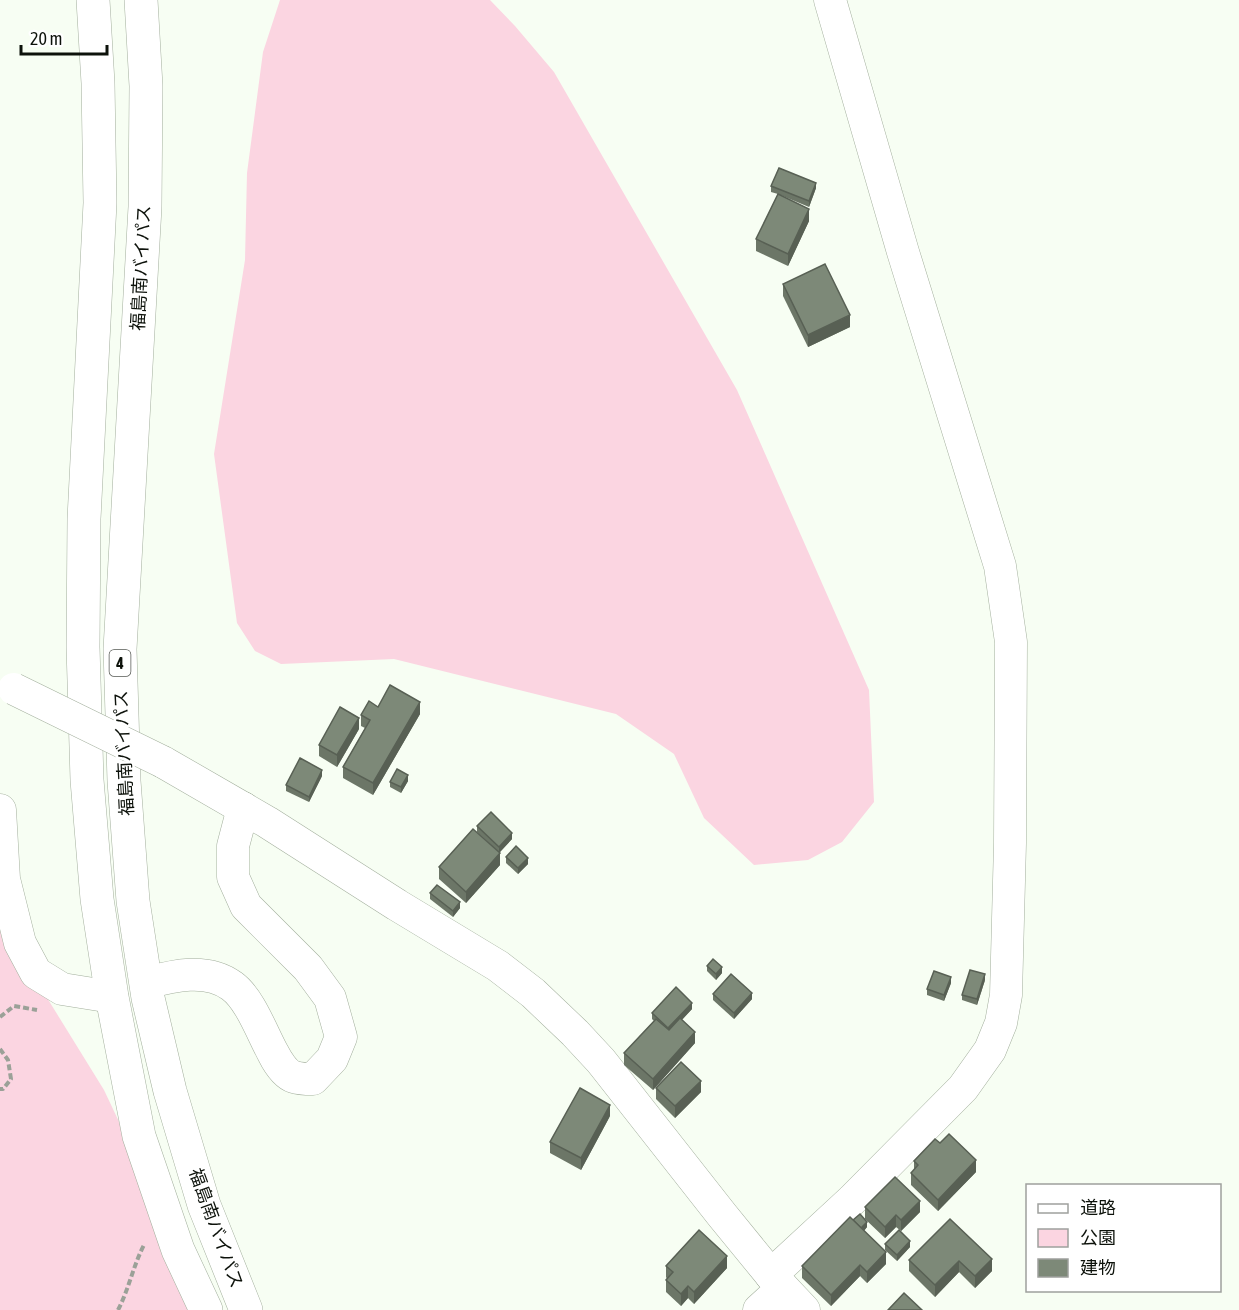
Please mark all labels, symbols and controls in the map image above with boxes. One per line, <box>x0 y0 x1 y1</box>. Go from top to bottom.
scale bar <box>21 18 106 56</box>
text: 20 m <box>30 28 62 49</box>
street label: 福島南バイパス <box>127 205 154 331</box>
road number: 4 <box>110 650 130 676</box>
street label: 福島南バイパス <box>110 690 137 816</box>
street label: 福島南バイパス <box>185 1165 248 1290</box>
legend <box>1026 1184 1221 1292</box>
text: 道路 <box>1080 1197 1116 1218</box>
text: 公園 <box>1080 1227 1116 1248</box>
text: 建物 <box>1080 1257 1116 1278</box>

